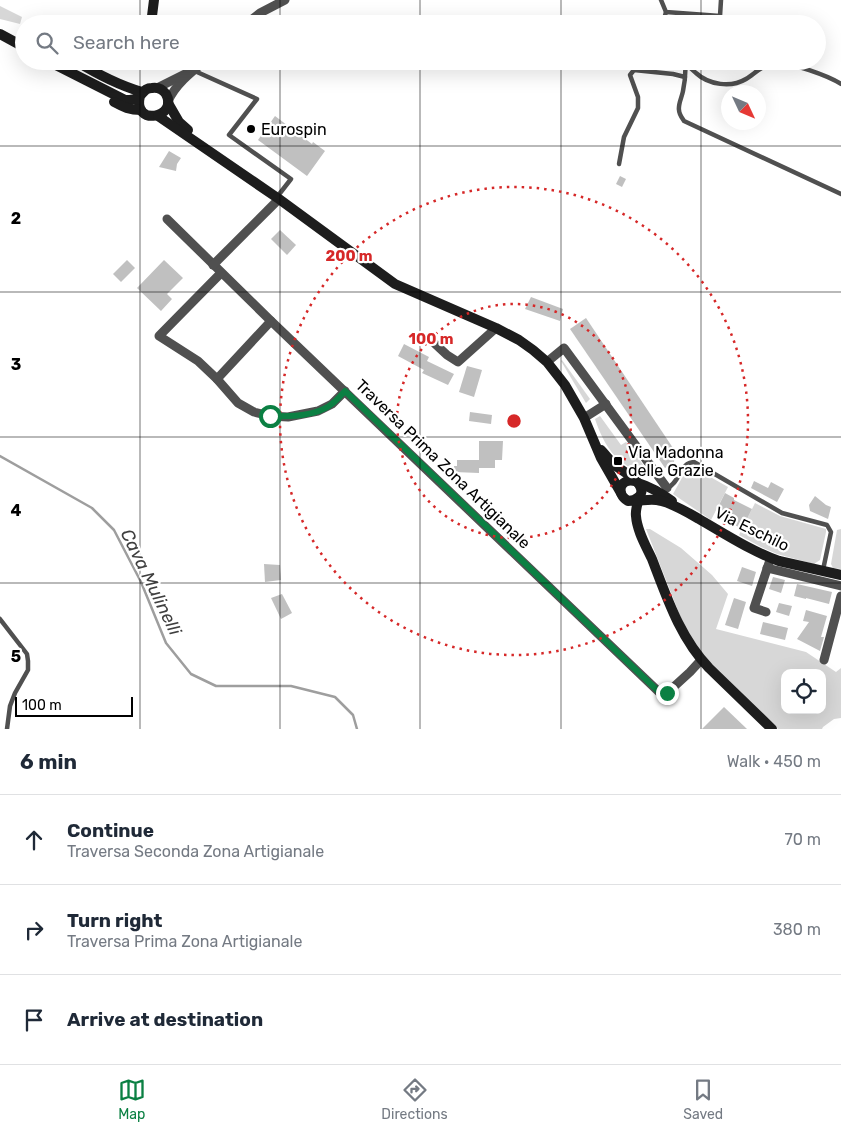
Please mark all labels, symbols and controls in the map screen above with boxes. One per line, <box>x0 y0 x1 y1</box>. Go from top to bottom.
search box <box>15 15 826 70</box>
icon: search <box>33 29 61 57</box>
text: Search here <box>73 31 180 54</box>
north arrow <box>721 85 766 130</box>
place label: Eurospin <box>261 120 327 139</box>
marker: Eurospin <box>245 123 257 135</box>
text: 2 <box>11 209 21 228</box>
text: 200 m <box>325 247 373 265</box>
text: 100 m <box>409 330 453 348</box>
text: 3 <box>11 355 21 374</box>
street label: Traversa Prima Zona Artigianale <box>352 375 534 553</box>
route start <box>259 405 282 428</box>
centre of rings <box>505 412 523 430</box>
place label: Via Madonna delle Grazie <box>628 443 724 480</box>
marker: Via Madonna delle Grazie <box>612 455 624 467</box>
text: 4 <box>11 501 22 520</box>
street label: Via Eschilo <box>712 503 792 555</box>
water label: Cava Mulinelli <box>116 525 186 639</box>
text: 5 <box>11 647 21 666</box>
map controls <box>781 669 826 714</box>
button: locate <box>781 669 826 714</box>
route end <box>656 682 679 705</box>
scale bar <box>15 694 132 717</box>
text: 100 m <box>22 697 62 714</box>
text: 6 min <box>20 749 77 774</box>
text: Walk · 450 m <box>727 752 821 771</box>
text: Continue <box>67 819 154 842</box>
icon: ahead <box>20 826 48 854</box>
text: 70 m <box>784 830 821 849</box>
text: Traversa Seconda Zona Artigianale <box>67 842 324 861</box>
text: Turn right <box>67 909 162 932</box>
icon: right <box>20 916 48 944</box>
text: 380 m <box>773 920 821 939</box>
text: Traversa Prima Zona Artigianale <box>67 932 302 951</box>
icon: arrive <box>20 1006 48 1034</box>
text: Arrive at destination <box>67 1008 263 1031</box>
tab: Map <box>118 1076 146 1123</box>
tab: Directions <box>381 1076 448 1123</box>
tab: Saved <box>683 1076 723 1123</box>

